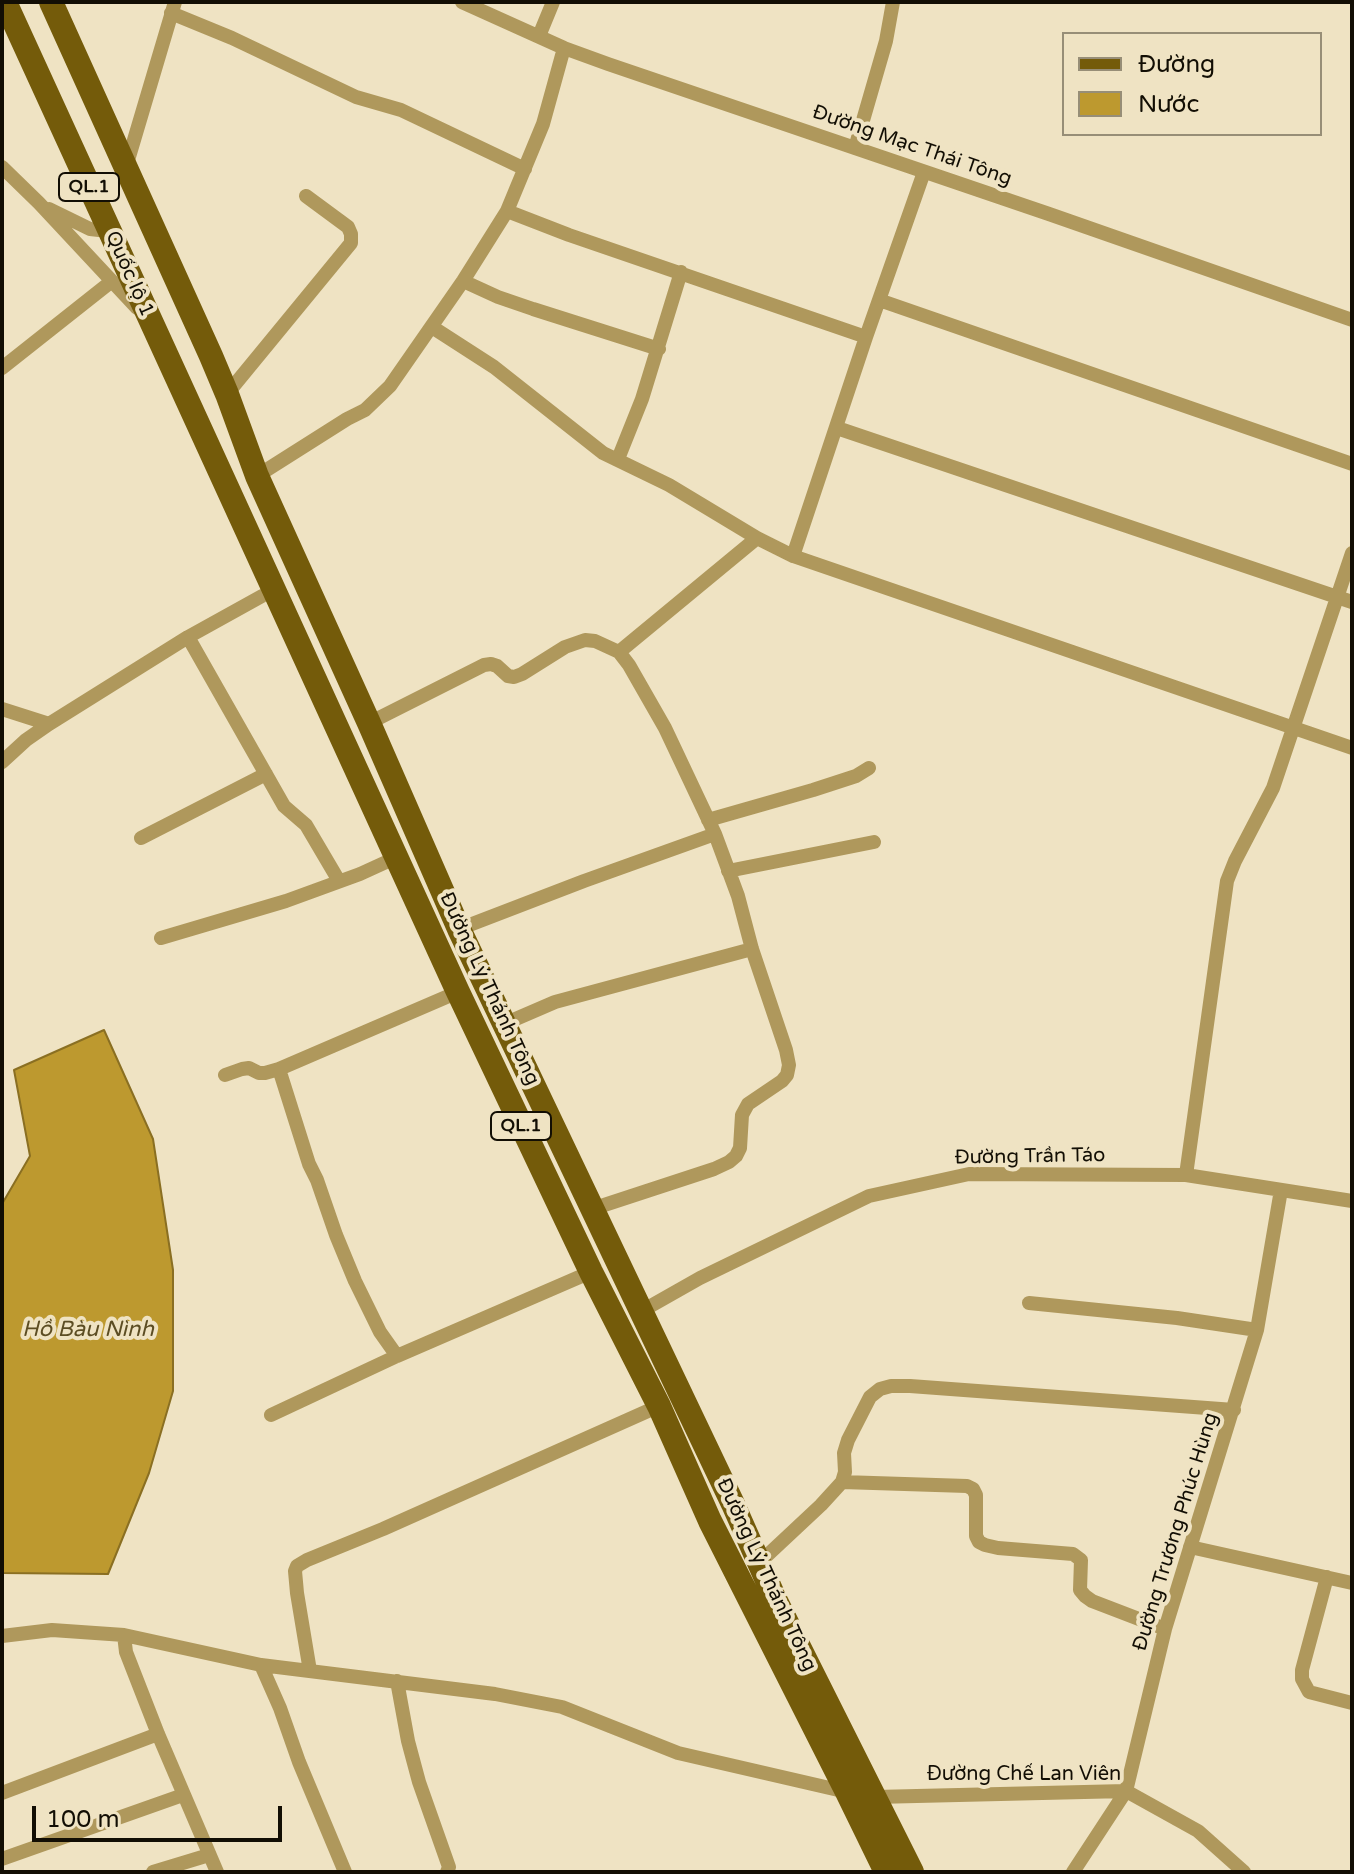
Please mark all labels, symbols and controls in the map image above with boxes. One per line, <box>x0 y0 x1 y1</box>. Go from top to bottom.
legend <box>1062 32 1322 136</box>
text: Đường <box>1138 50 1215 79</box>
text: Nước <box>1138 90 1199 119</box>
street label: Đường Mạc Thái Tông <box>809 101 1015 191</box>
road number: QL.1 <box>59 173 119 201</box>
street label: Quốc lộ 1 <box>99 227 159 321</box>
street label: Đường Lý Thánh Tông <box>434 889 544 1089</box>
road number: QL.1 <box>491 1112 551 1140</box>
street label: Đường Trần Táo <box>954 1144 1106 1170</box>
water label: Hồ Bàu Nình <box>22 1317 154 1343</box>
street label: Đường Trương Phúc Hùng <box>1128 1410 1224 1654</box>
street label: Đường Lý Thánh Tông <box>711 1475 821 1675</box>
street label: Đường Chế Lan Viên <box>927 1763 1121 1787</box>
scale bar <box>36 1790 286 1840</box>
text: 100 m <box>46 1805 120 1834</box>

